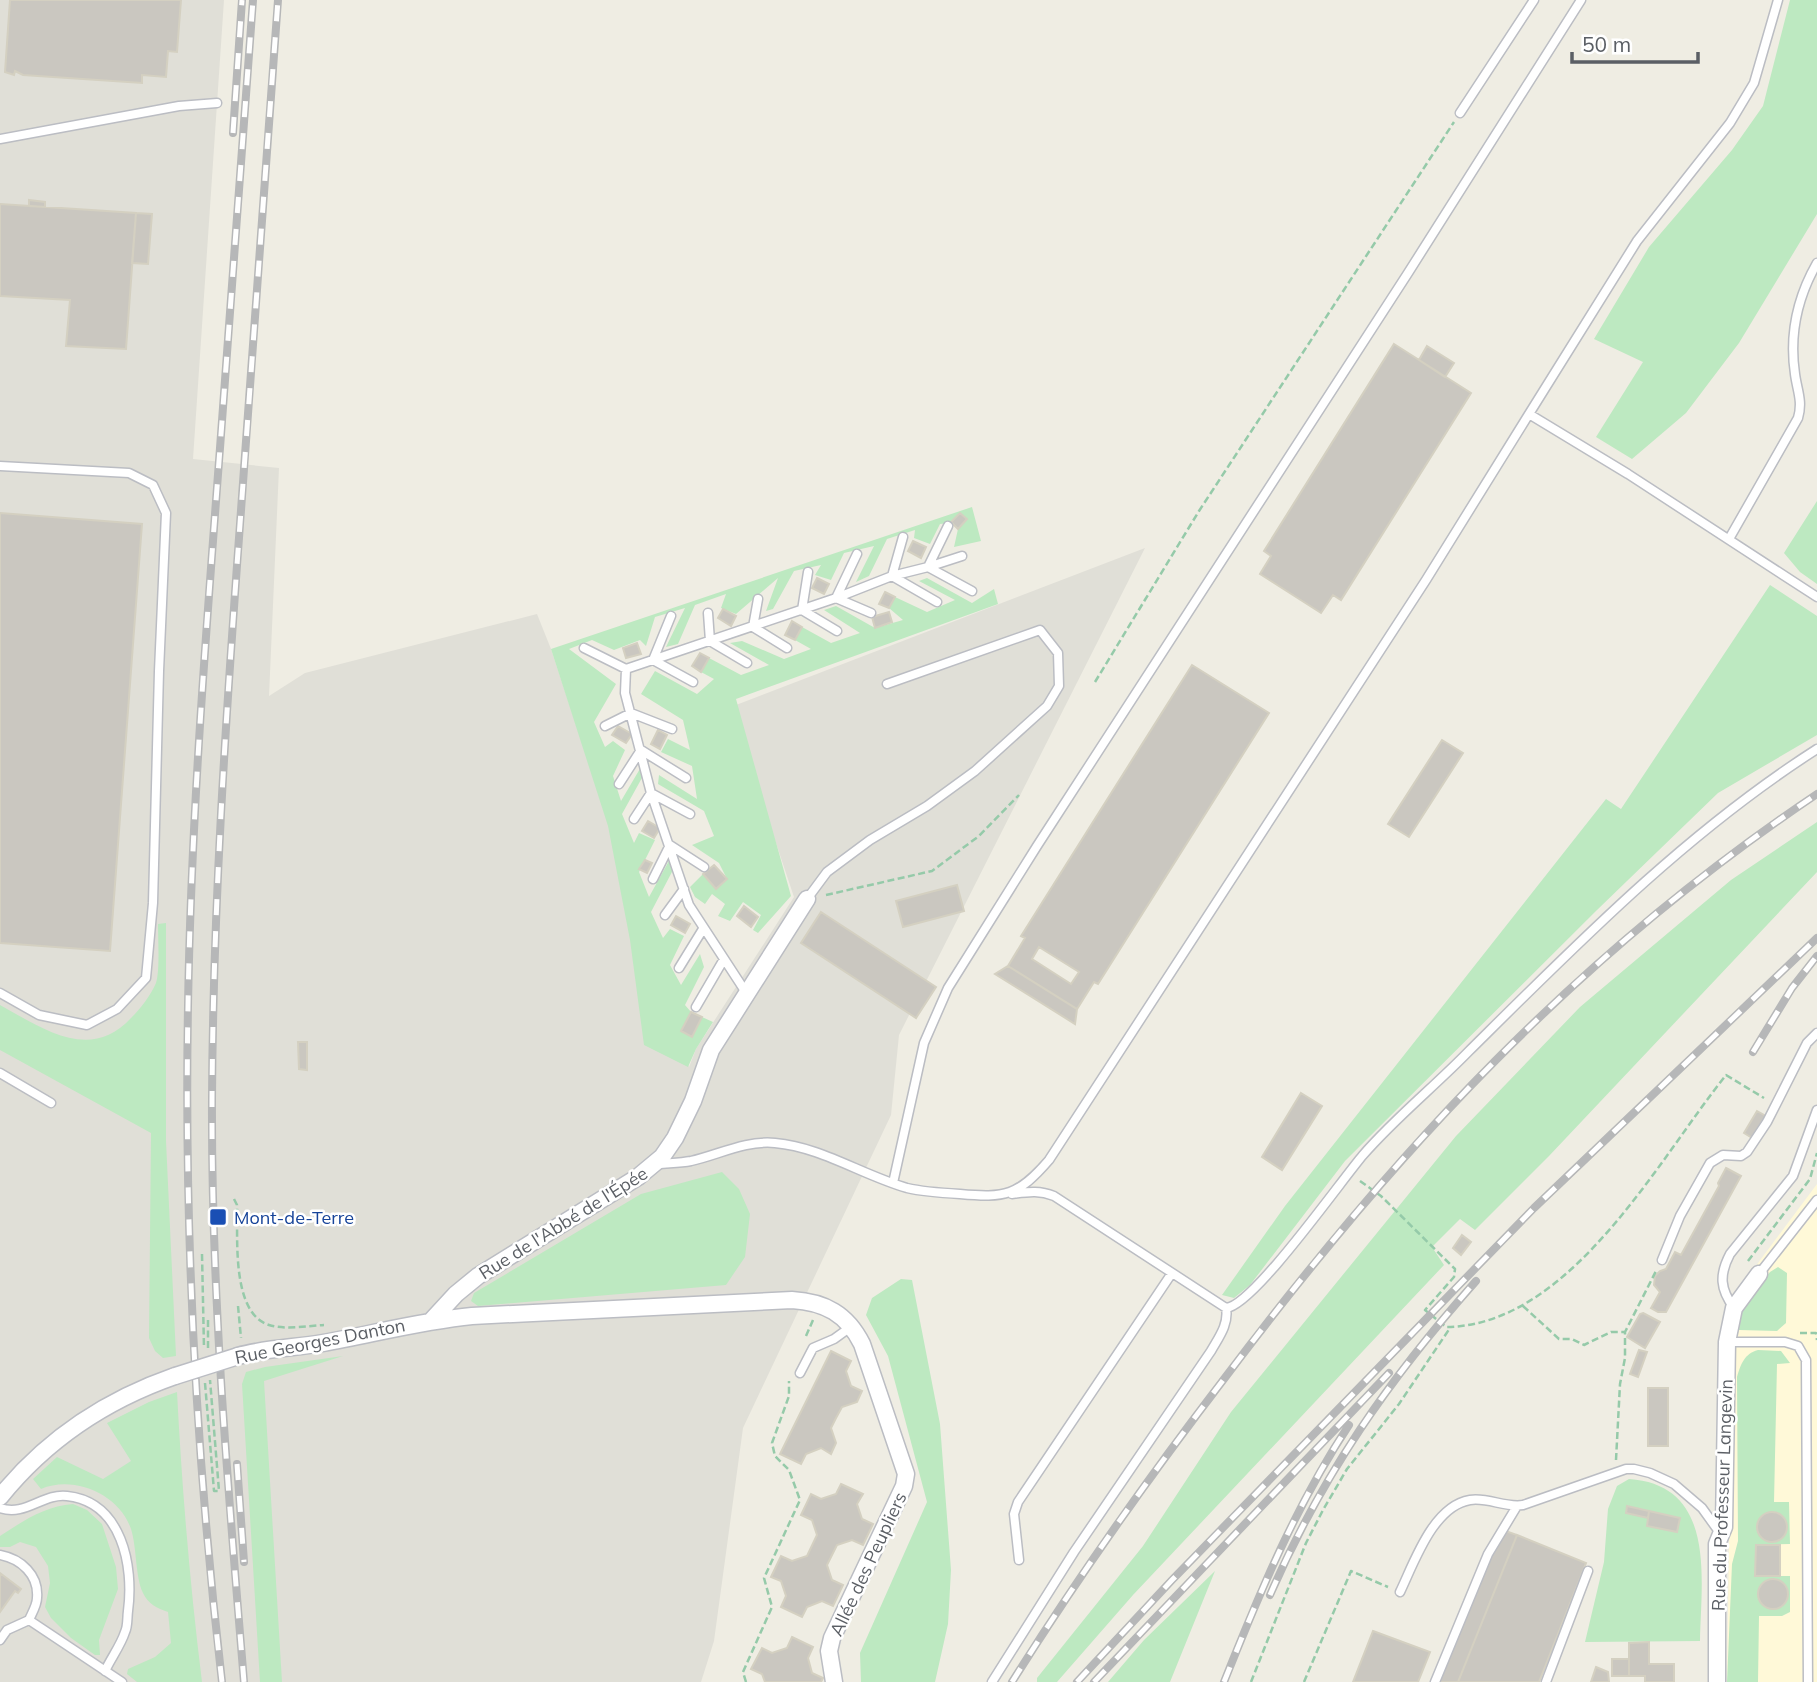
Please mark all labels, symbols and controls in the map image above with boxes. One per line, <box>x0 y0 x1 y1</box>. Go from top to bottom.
scale bar <box>1572 21 1698 65</box>
text: 50 m <box>1582 31 1631 57</box>
street label: Rue de l'Abbé de l'Épée <box>474 1162 652 1284</box>
place label: Mont-de-Terre <box>234 1206 354 1229</box>
marker: Mont-de-Terre <box>208 1207 228 1227</box>
street label: Rue Georges Danton <box>233 1313 407 1369</box>
street label: Rue du Professeur Langevin <box>1706 1379 1738 1611</box>
street label: Allée des Peupliers <box>825 1488 911 1640</box>

